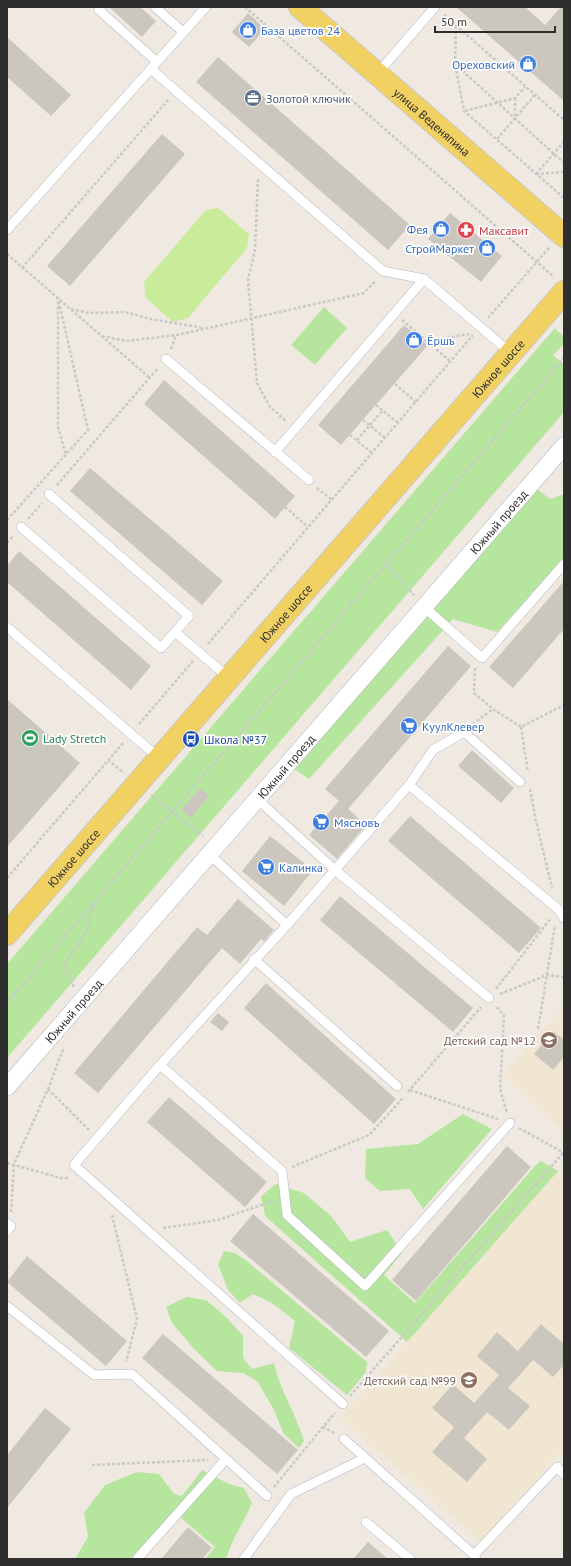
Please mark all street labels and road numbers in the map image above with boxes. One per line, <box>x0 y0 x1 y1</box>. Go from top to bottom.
street label: улица Веденяпина <box>391 84 474 159</box>
street label: Южное шоссе <box>468 336 527 401</box>
street label: Южный проезд <box>466 486 531 557</box>
street label: Южное шоссе <box>256 581 315 645</box>
street label: Южный проезд <box>254 731 318 801</box>
street label: Южное шоссе <box>44 825 103 890</box>
street label: Южный проезд <box>41 975 106 1046</box>

